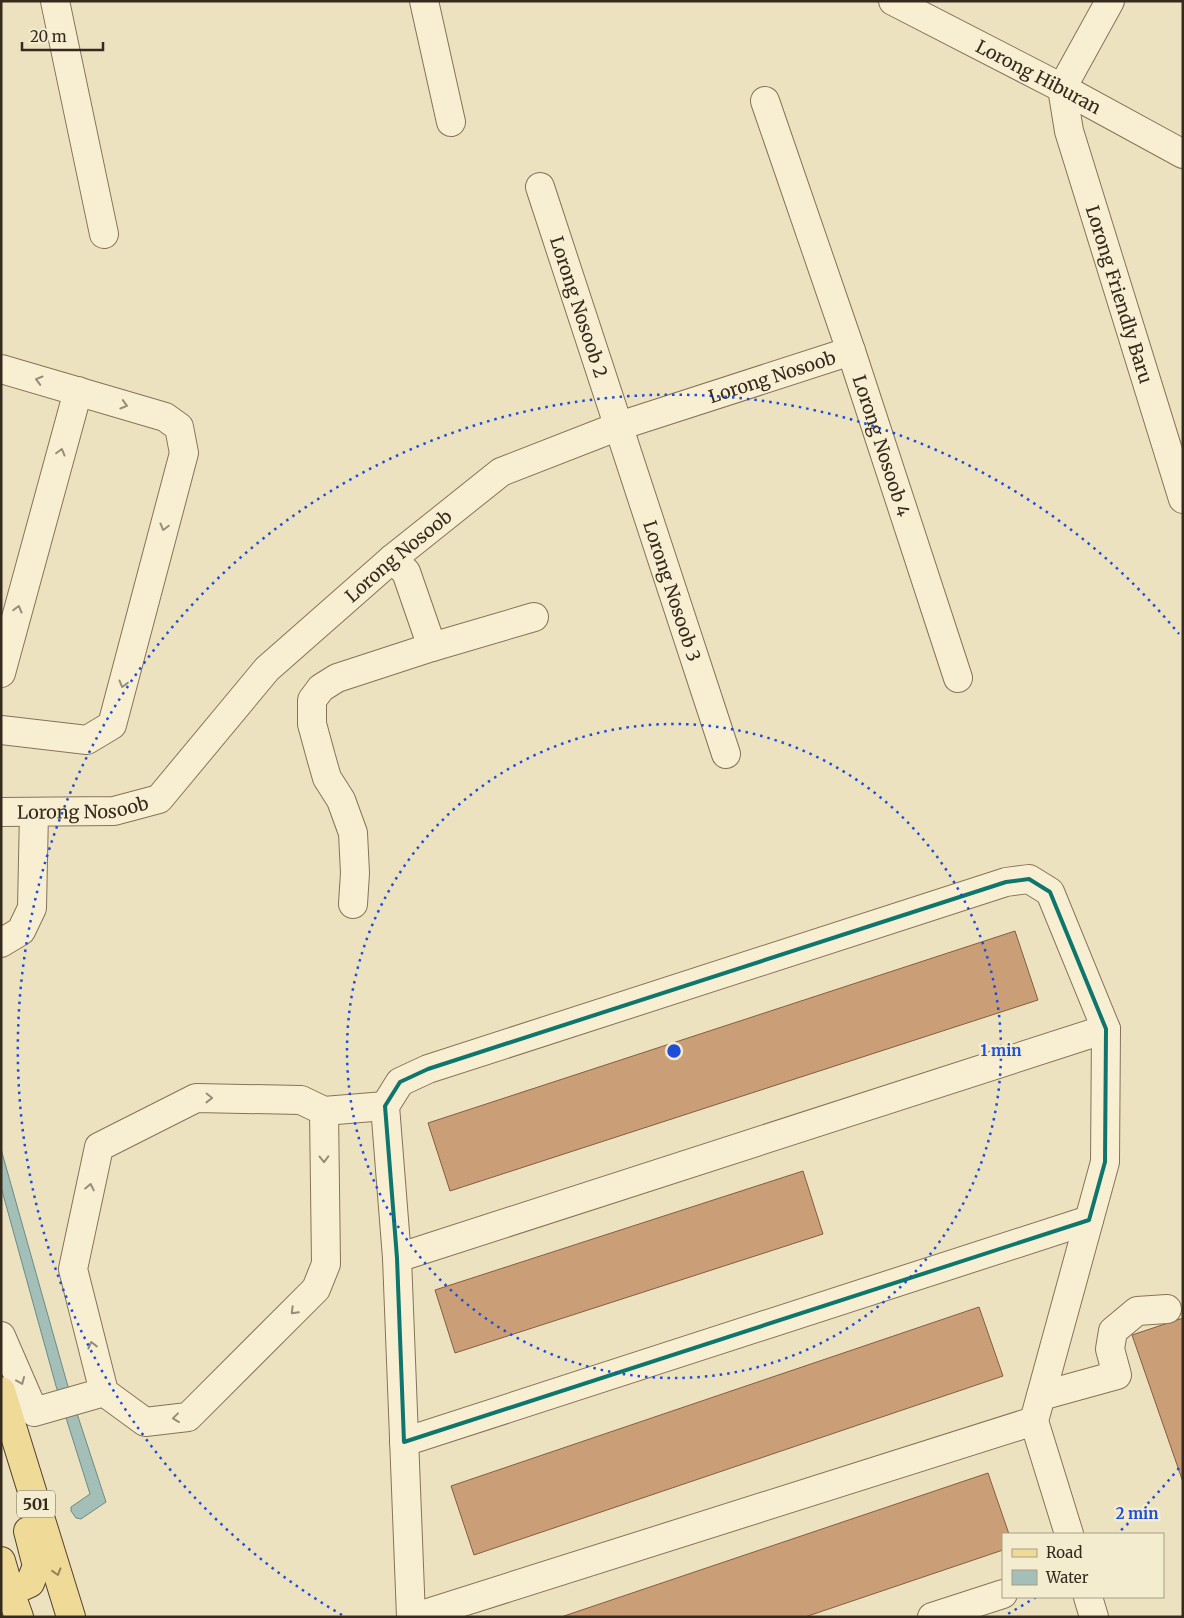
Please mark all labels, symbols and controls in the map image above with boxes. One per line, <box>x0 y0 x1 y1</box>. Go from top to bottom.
scale bar <box>22 20 104 52</box>
text: 20 m <box>30 27 67 46</box>
street label: Lorong Hiburan <box>972 34 1105 119</box>
street label: Lorong Friendly Baru <box>1081 203 1158 386</box>
street label: Lorong Nosoob 2 <box>545 233 613 380</box>
street label: Lorong Nosoob <box>706 345 839 408</box>
street label: Lorong Nosoob 4 <box>848 372 916 519</box>
one-way arrow <box>36 376 44 386</box>
one-way arrow <box>120 399 128 409</box>
one-way arrow <box>55 448 66 457</box>
street label: Lorong Nosoob <box>340 504 456 607</box>
street label: Lorong Nosoob 3 <box>639 517 706 664</box>
one-way arrow <box>159 522 170 531</box>
one-way arrow <box>13 606 23 614</box>
one-way arrow <box>118 679 128 687</box>
street label: Lorong Nosoob <box>17 791 151 823</box>
text: 1 min <box>981 1041 1021 1060</box>
centre of rings <box>665 1042 683 1060</box>
one-way arrow <box>206 1093 213 1103</box>
one-way arrow <box>319 1156 330 1164</box>
one-way arrow <box>84 1182 95 1191</box>
one-way arrow <box>291 1305 300 1314</box>
one-way arrow <box>88 1341 98 1349</box>
one-way arrow <box>14 1376 25 1385</box>
one-way arrow <box>171 1412 179 1423</box>
road number: 501 <box>17 1490 55 1518</box>
text: 2 min <box>1116 1504 1158 1523</box>
legend <box>1002 1533 1164 1598</box>
text: Road <box>1046 1543 1082 1562</box>
one-way arrow <box>52 1567 62 1575</box>
text: Water <box>1045 1568 1089 1587</box>

